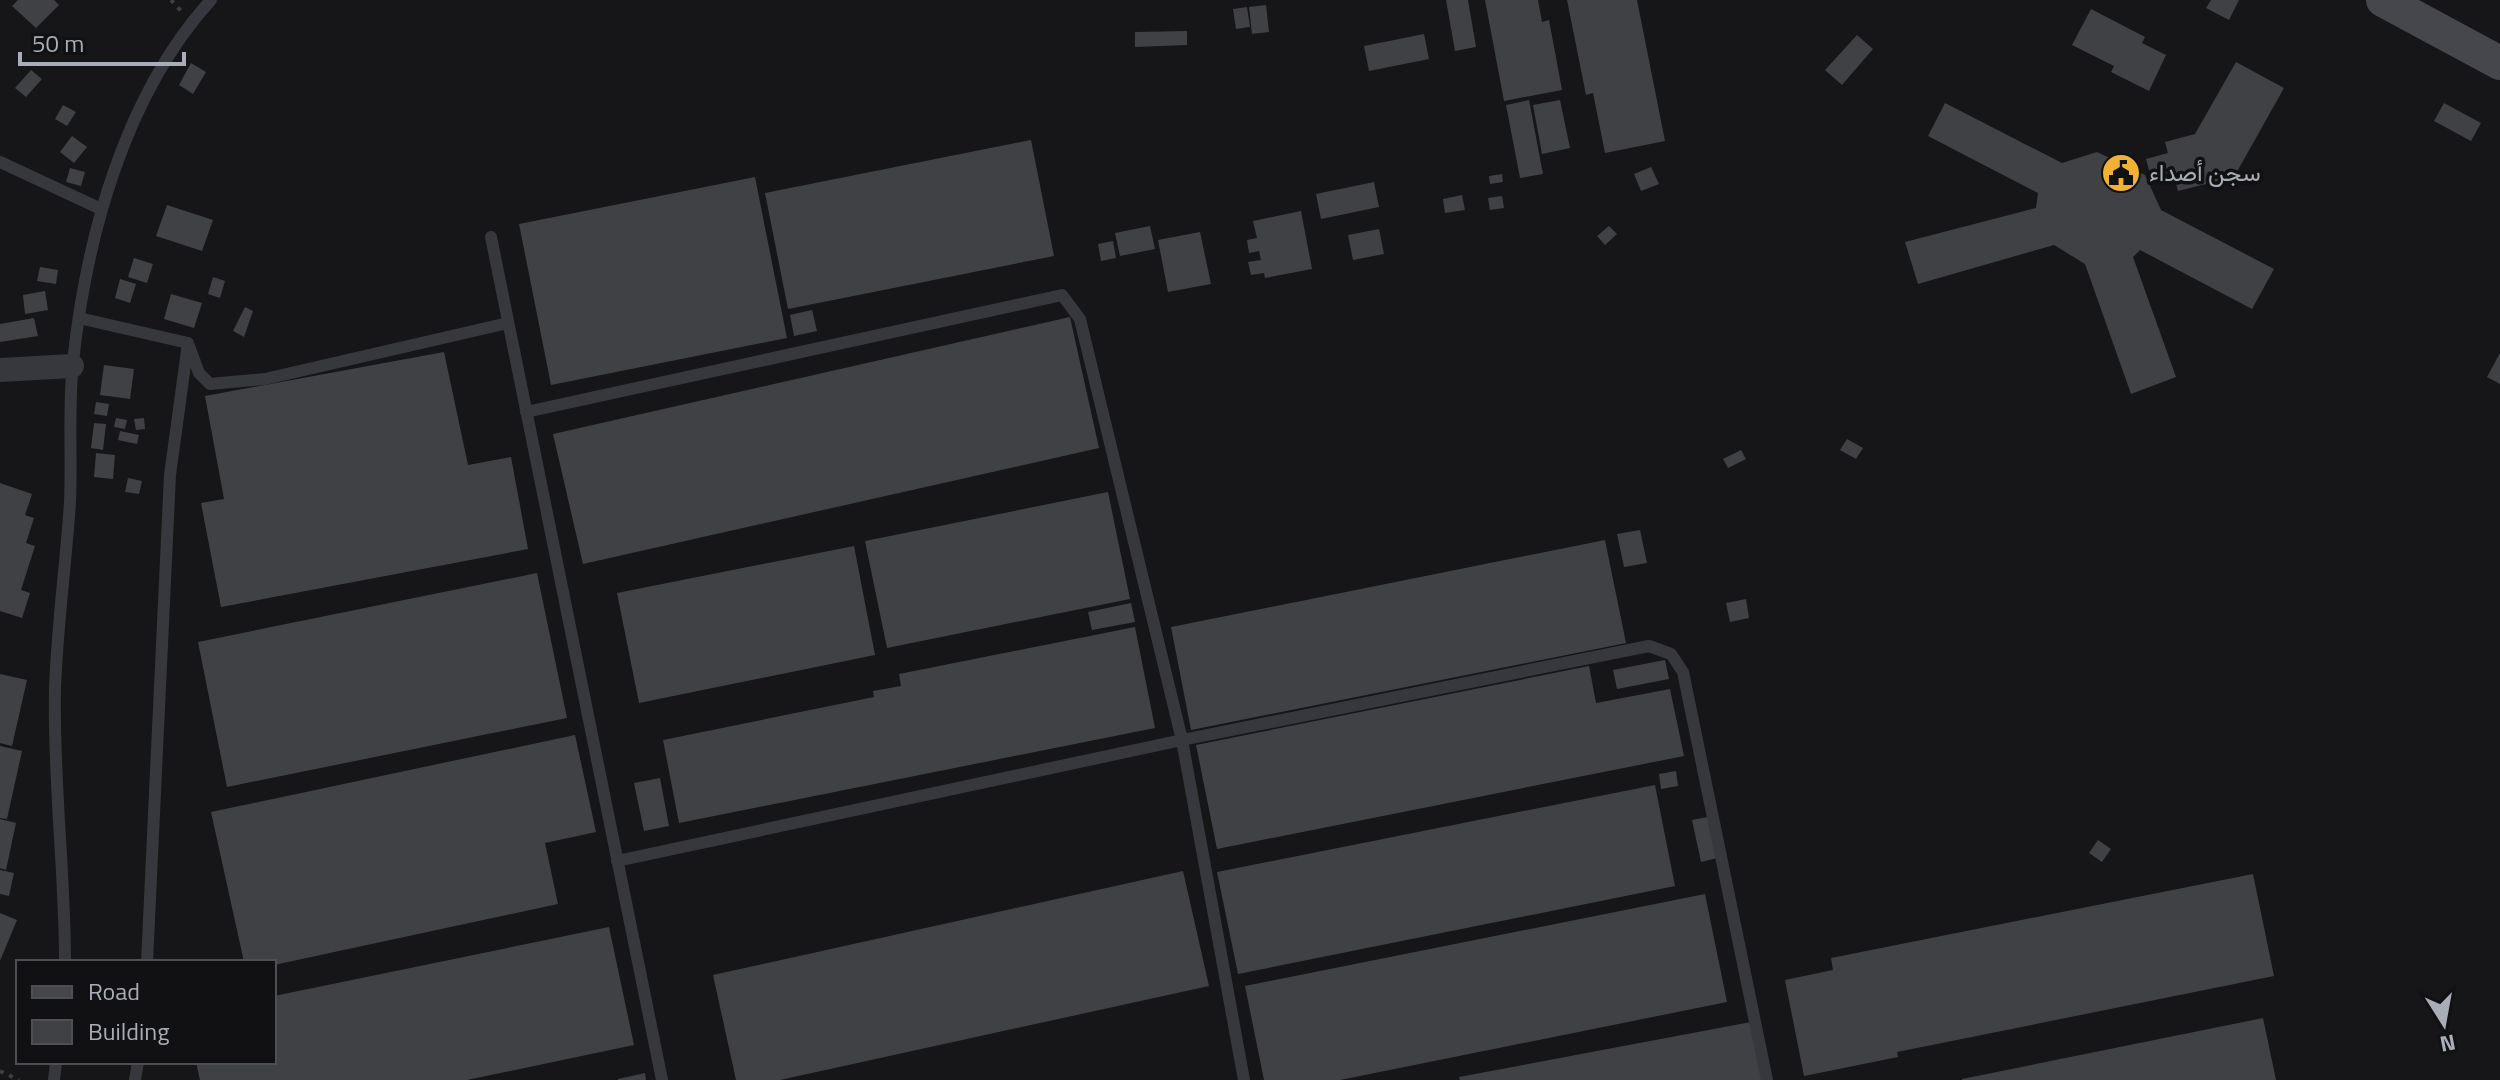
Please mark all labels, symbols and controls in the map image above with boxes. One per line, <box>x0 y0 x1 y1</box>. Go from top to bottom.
scale bar <box>20 16 184 66</box>
text: 50 m <box>32 25 84 61</box>
public building icon: سجن أصداء <box>2100 152 2142 194</box>
place label: سجن أصداء <box>2149 154 2261 190</box>
legend <box>16 960 276 1064</box>
text: Road <box>88 973 140 1009</box>
north arrow <box>2404 984 2484 1064</box>
text: Building <box>88 1013 170 1049</box>
text: N <box>2437 1025 2459 1062</box>

